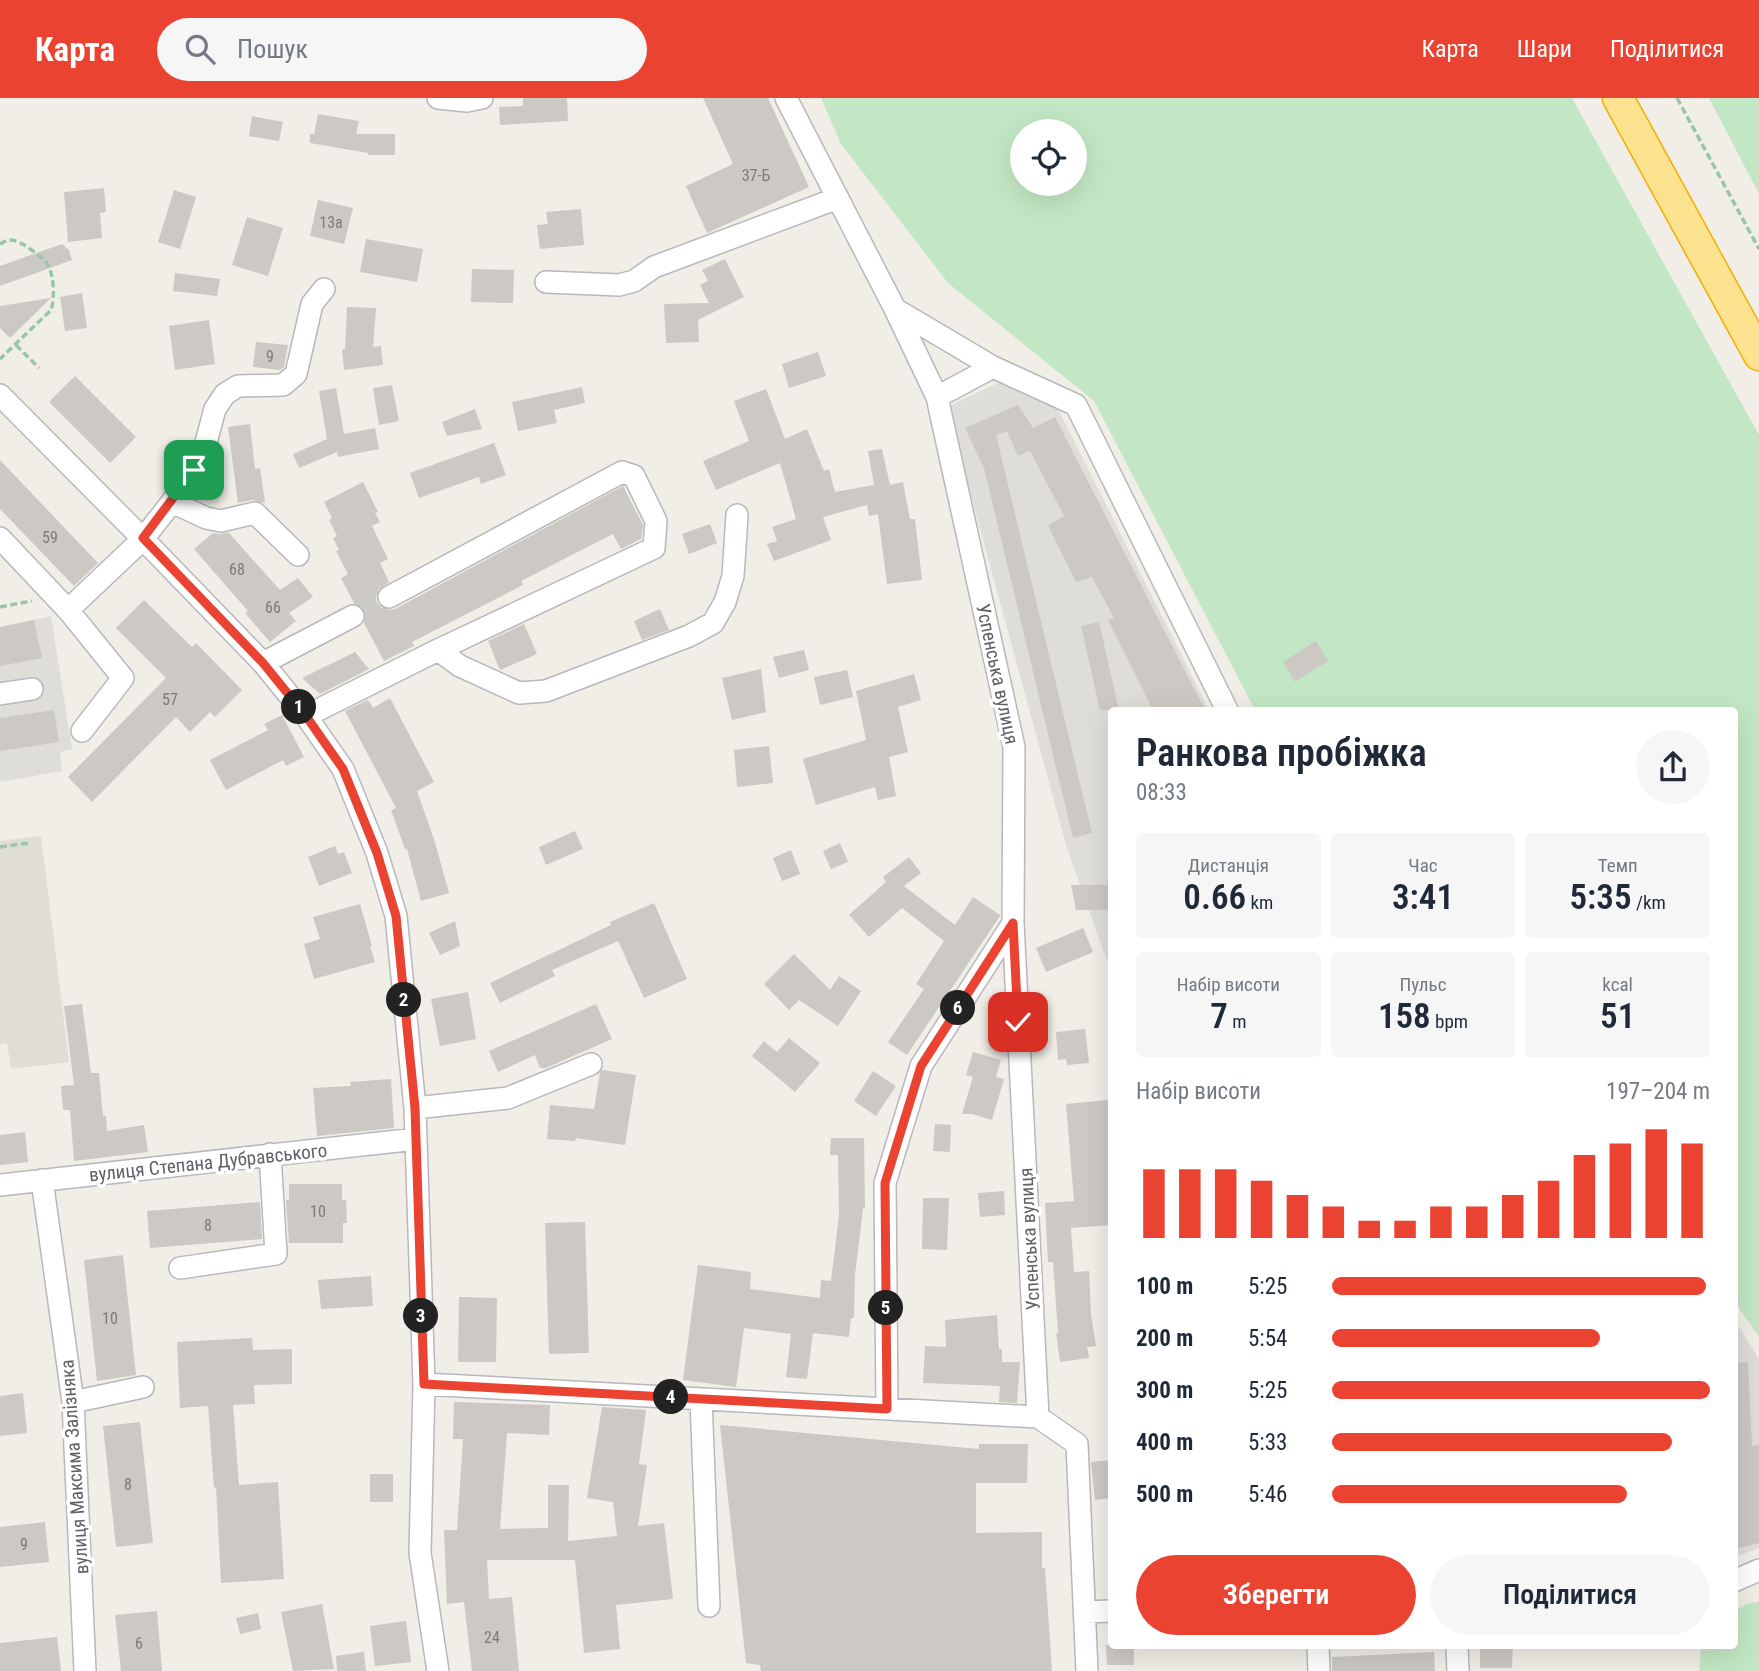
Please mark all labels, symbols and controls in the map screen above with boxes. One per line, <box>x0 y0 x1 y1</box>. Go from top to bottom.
search box <box>157 18 647 81</box>
text: Карта <box>35 30 115 69</box>
icon: search <box>181 30 219 68</box>
text: Пошук <box>237 34 308 64</box>
text: Карта <box>1421 35 1479 63</box>
text: Шари <box>1517 35 1572 63</box>
text: Поділитися <box>1610 35 1724 63</box>
map controls <box>1010 119 1087 196</box>
button: locate <box>1010 119 1087 196</box>
house number: 37-Б <box>742 166 770 185</box>
house number: 13а <box>319 213 343 232</box>
house number: 9 <box>266 347 274 366</box>
pin <box>164 440 224 500</box>
icon: arrive <box>175 451 213 489</box>
house number: 59 <box>42 528 58 547</box>
house number: 68 <box>229 560 245 579</box>
house number: 66 <box>265 598 281 617</box>
street label: Успенська вулиця <box>971 602 1024 746</box>
house number: 57 <box>162 690 178 709</box>
pin: 1 <box>282 690 316 724</box>
text: 1 <box>294 695 303 718</box>
button: share <box>1636 730 1710 804</box>
text: Ранкова пробіжка <box>1136 731 1427 775</box>
text: 08:33 <box>1136 779 1187 806</box>
text: Дистанція <box>1188 854 1269 877</box>
text: Час <box>1408 854 1438 877</box>
text: Темп <box>1598 854 1638 877</box>
text: 0.66 <box>1183 877 1246 918</box>
text: 3:41 <box>1392 877 1454 918</box>
text: 5:35 <box>1569 877 1632 918</box>
text: km <box>1246 891 1273 914</box>
text: /km <box>1632 891 1666 914</box>
text: Набір висоти <box>1177 973 1280 996</box>
text: Пульс <box>1400 973 1446 996</box>
text: kcal <box>1602 973 1633 996</box>
pin: 2 <box>386 982 422 1018</box>
text: 2 <box>399 988 408 1011</box>
pin: 6 <box>940 990 976 1026</box>
pin <box>988 992 1048 1052</box>
text: 6 <box>953 996 962 1019</box>
text: 7 <box>1210 996 1228 1037</box>
text: 158 <box>1378 996 1431 1037</box>
text: 51 <box>1600 996 1635 1037</box>
icon: check <box>999 1003 1037 1041</box>
text: m <box>1228 1010 1246 1033</box>
text: bpm <box>1431 1010 1468 1033</box>
text: Набір висоти <box>1136 1078 1261 1105</box>
text: 197–204 m <box>1606 1078 1710 1105</box>
street label: вулиця Степана Дубравського <box>88 1139 328 1186</box>
street label: Успенська вулиця <box>1014 1167 1045 1311</box>
house number: 10 <box>310 1202 326 1221</box>
house number: 8 <box>204 1216 212 1235</box>
text: 100 m <box>1136 1273 1193 1300</box>
text: 5:25 <box>1248 1273 1287 1300</box>
pin: 5 <box>868 1290 903 1326</box>
text: 5 <box>881 1296 890 1319</box>
pin: 3 <box>404 1298 438 1334</box>
text: 3 <box>416 1304 425 1327</box>
house number: 10 <box>102 1309 118 1328</box>
text: 200 m <box>1136 1325 1193 1352</box>
text: 5:54 <box>1248 1325 1287 1352</box>
street label: вулиця Максима Залізняка <box>56 1359 93 1575</box>
text: 300 m <box>1136 1377 1193 1404</box>
text: 5:25 <box>1248 1377 1287 1404</box>
pin: 4 <box>654 1380 688 1414</box>
text: 4 <box>666 1385 675 1408</box>
text: 400 m <box>1136 1429 1193 1456</box>
text: 5:33 <box>1248 1429 1287 1456</box>
house number: 8 <box>124 1475 132 1494</box>
text: 500 m <box>1136 1481 1193 1508</box>
text: 5:46 <box>1248 1481 1287 1508</box>
house number: 9 <box>20 1535 28 1554</box>
button: Зберегти <box>1136 1555 1416 1635</box>
button: Поділитися <box>1430 1555 1710 1635</box>
house number: 24 <box>484 1628 500 1647</box>
house number: 6 <box>135 1634 143 1653</box>

